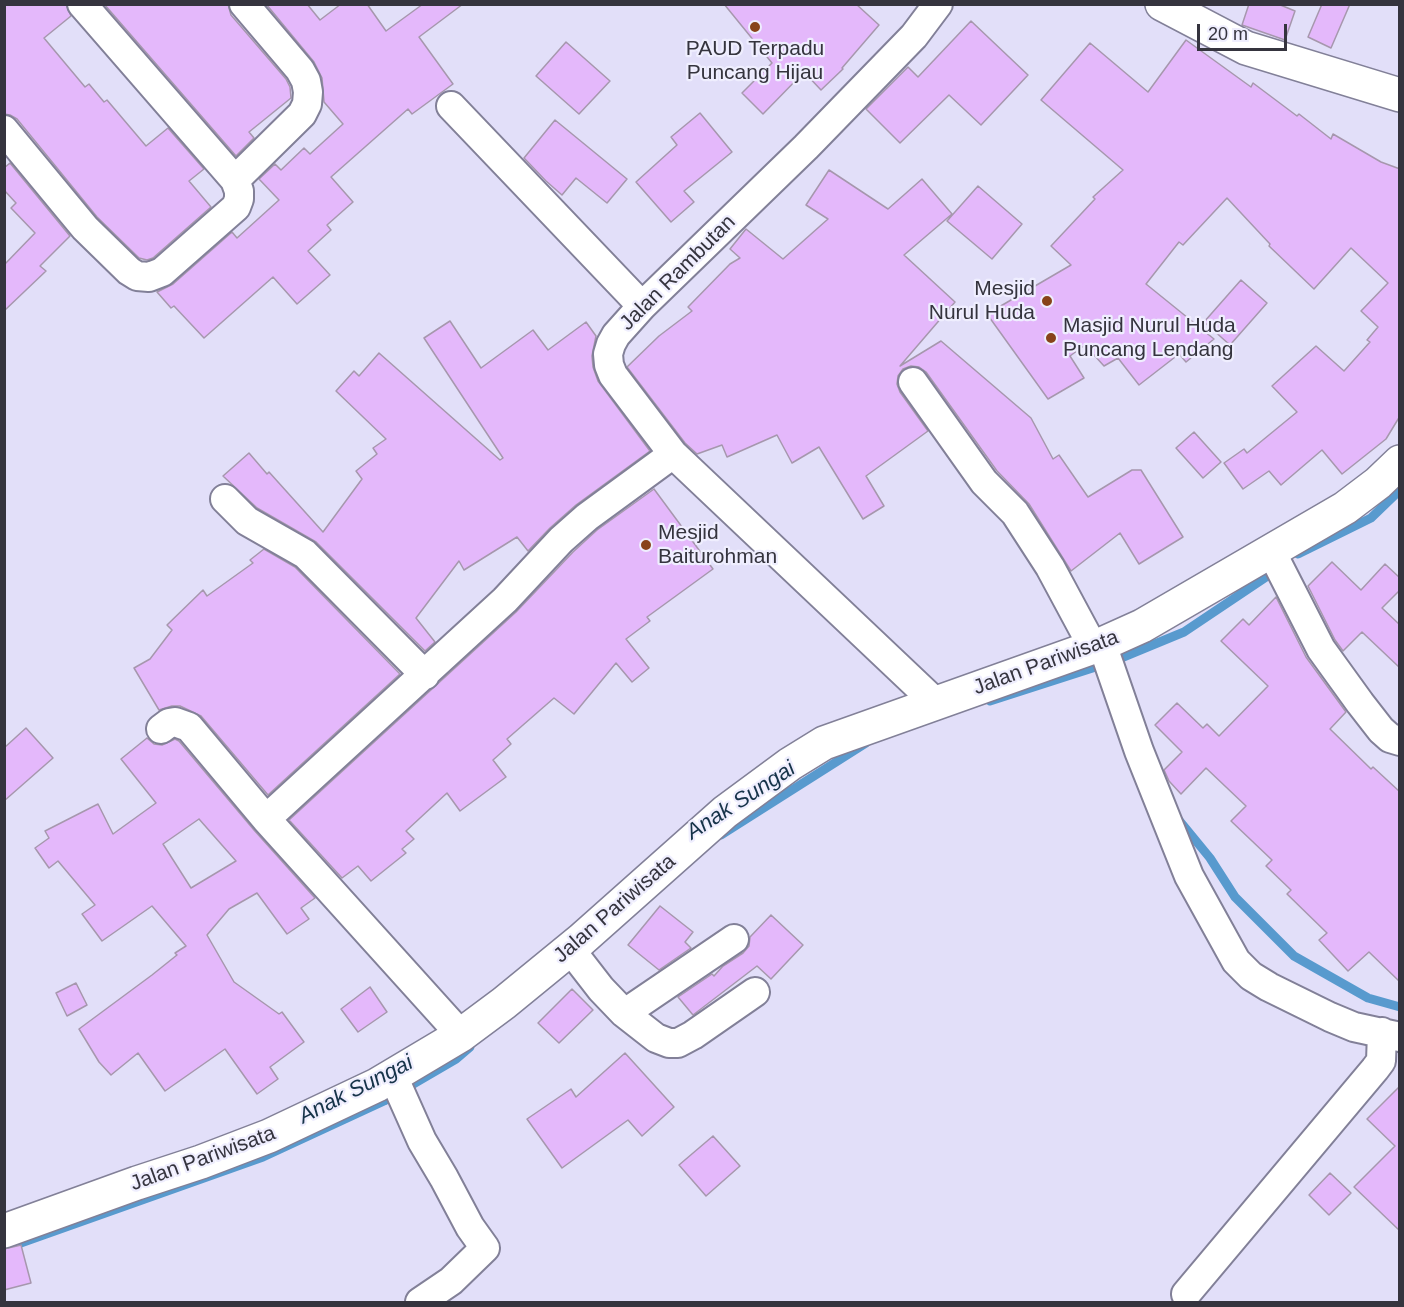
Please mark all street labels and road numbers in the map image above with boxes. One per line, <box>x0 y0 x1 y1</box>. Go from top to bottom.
street label: Jalan Rambutan <box>615 210 741 336</box>
street label: Jalan Pariwisata <box>970 625 1122 701</box>
street label: Jalan Pariwisata <box>549 849 681 969</box>
street label: Jalan Pariwisata <box>127 1121 279 1197</box>

